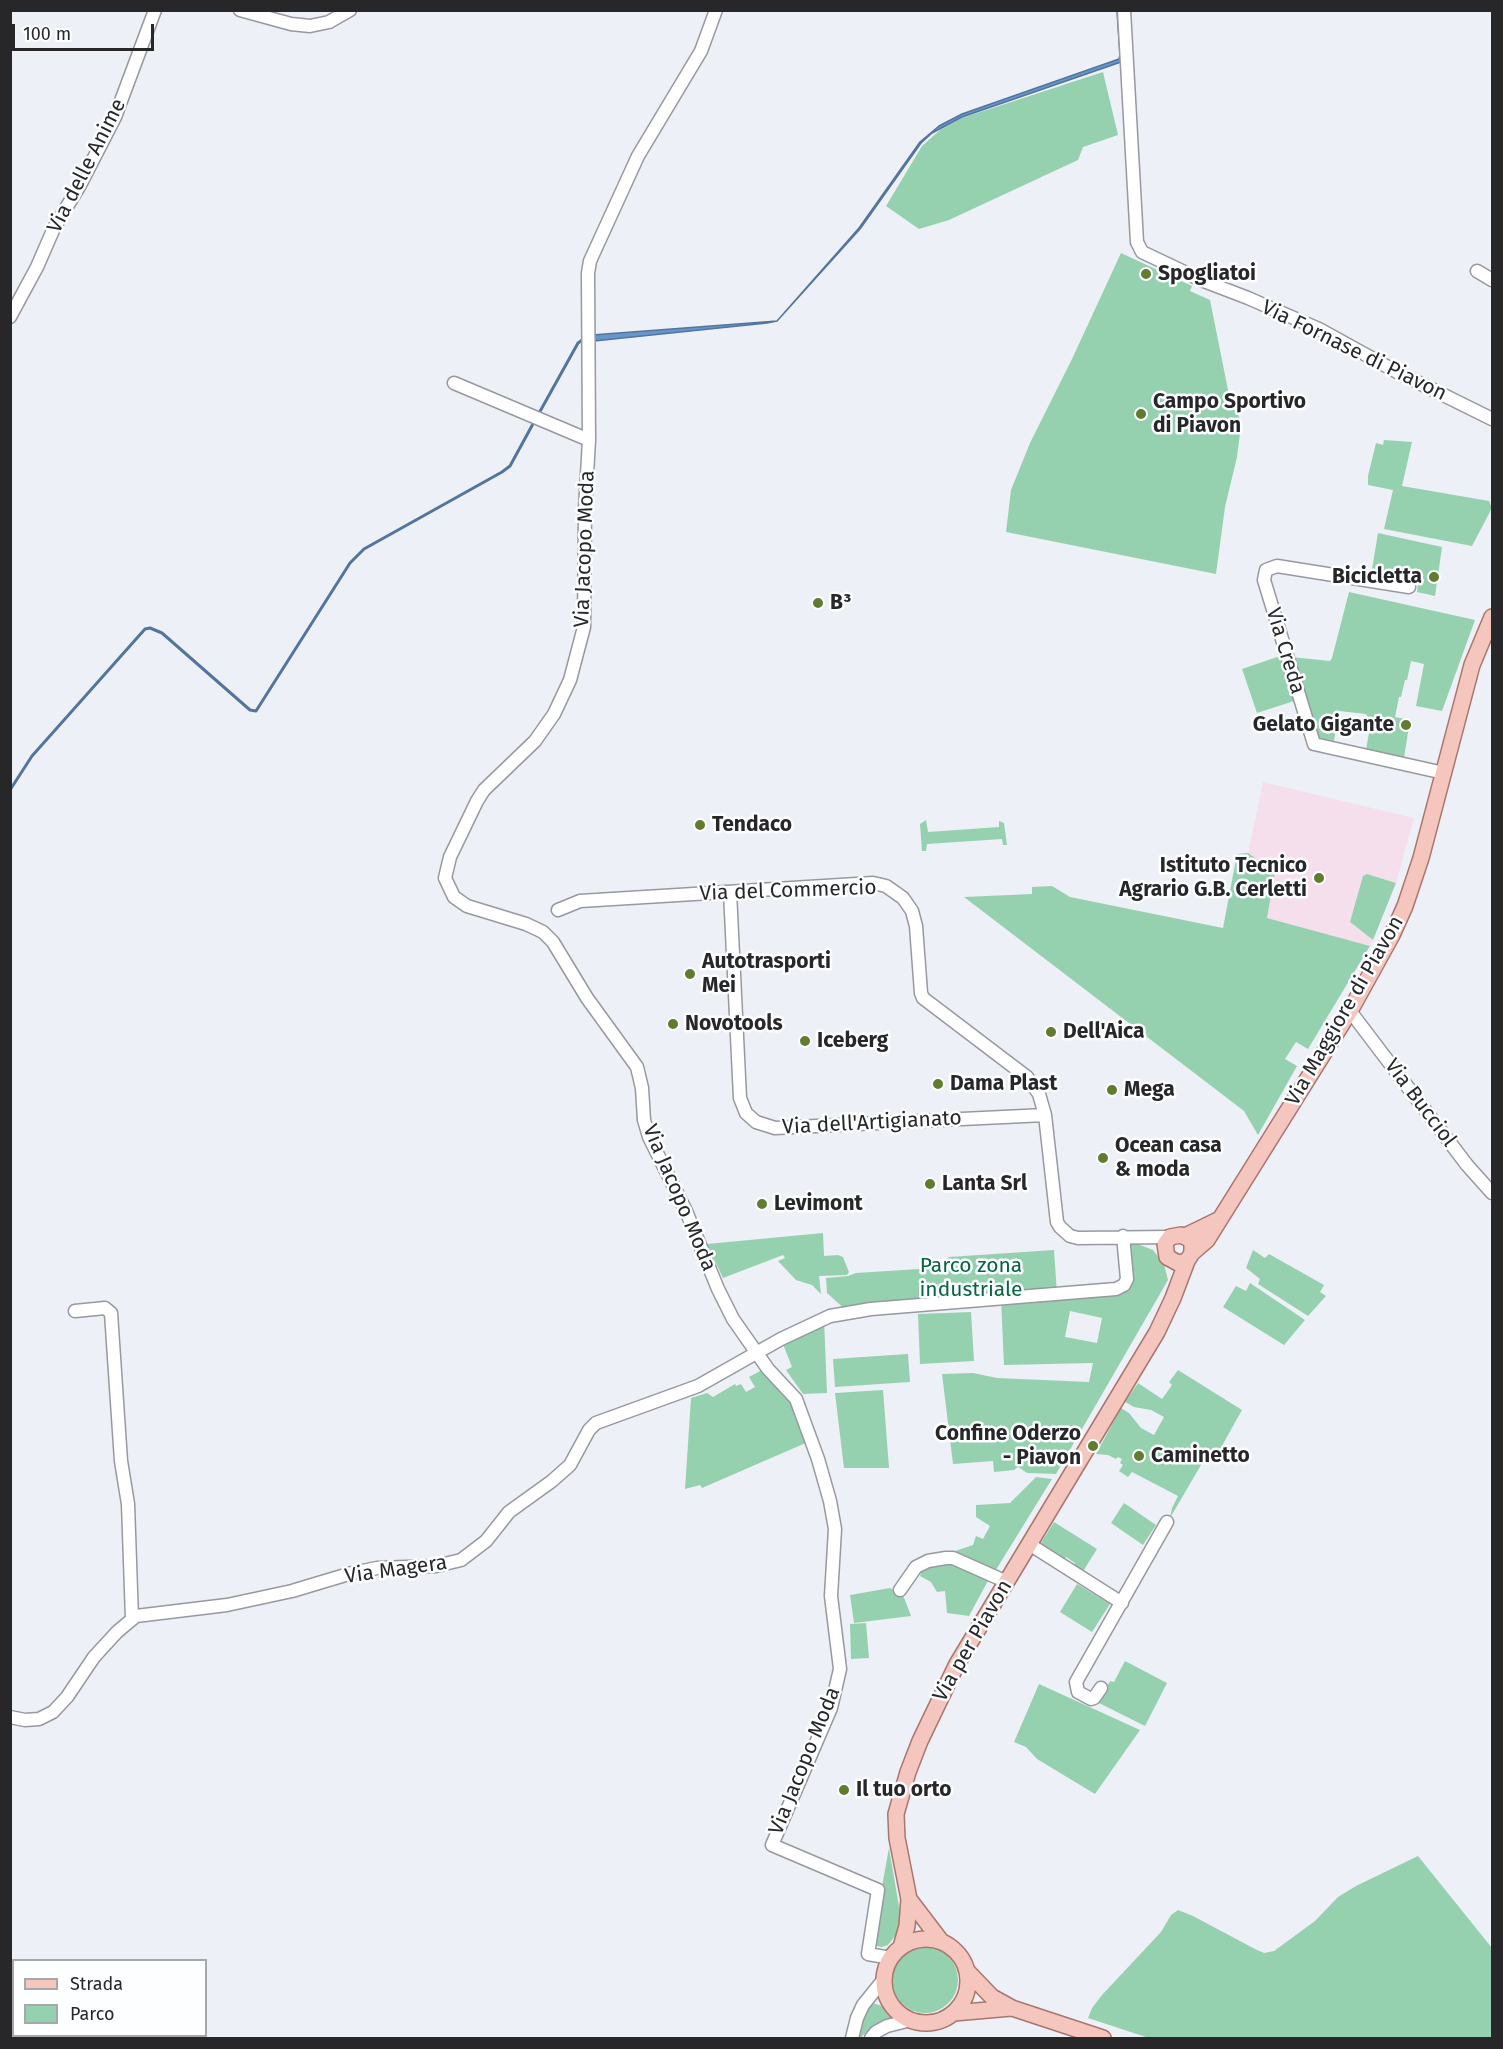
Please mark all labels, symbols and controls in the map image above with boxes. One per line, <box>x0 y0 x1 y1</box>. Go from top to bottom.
scale bar <box>15 12 158 50</box>
text: 100 m <box>23 23 71 45</box>
street label: Via delle Anime <box>42 95 132 237</box>
place label: Spogliatoi <box>1158 261 1256 287</box>
marker: Spogliatoi <box>1139 267 1153 281</box>
street label: Via Fornase di Piavon <box>1257 295 1451 407</box>
place label: Campo Sportivo di Piavon <box>1153 389 1306 439</box>
marker: Campo Sportivo di Piavon <box>1134 407 1148 421</box>
street label: Via Jacopo Moda <box>570 470 600 628</box>
place label: Bicicletta <box>1332 564 1422 590</box>
marker: Bicicletta <box>1427 570 1441 584</box>
place label: B³ <box>830 590 851 616</box>
marker: B³ <box>811 596 825 610</box>
street label: Via Creda <box>1260 605 1310 697</box>
place label: Gelato Gigante <box>1253 712 1394 738</box>
marker: Gelato Gigante <box>1399 718 1413 732</box>
place label: Tendaco <box>712 812 792 838</box>
marker: Tendaco <box>693 818 707 832</box>
place label: Istituto Tecnico Agrario G.B. Cerletti <box>1119 853 1307 903</box>
marker: Istituto Tecnico Agrario G.B. Cerletti <box>1312 871 1326 885</box>
street label: Via del Commercio <box>699 875 877 907</box>
street label: Via Maggiore di Piavon <box>1280 912 1410 1110</box>
place label: Autotrasporti Mei <box>702 949 831 999</box>
marker: Autotrasporti Mei <box>683 967 697 981</box>
place label: Novotools <box>685 1011 783 1037</box>
marker: Novotools <box>666 1017 680 1031</box>
place label: Dell'Aica <box>1063 1019 1144 1045</box>
marker: Dell'Aica <box>1044 1025 1058 1039</box>
place label: Iceberg <box>817 1028 888 1054</box>
marker: Iceberg <box>798 1034 812 1048</box>
street label: Via Bucciol <box>1379 1054 1461 1152</box>
place label: Dama Plast <box>950 1071 1057 1097</box>
marker: Dama Plast <box>931 1077 945 1091</box>
place label: Mega <box>1124 1077 1175 1103</box>
marker: Mega <box>1105 1083 1119 1097</box>
street label: Via dell'Artigianato <box>782 1106 962 1140</box>
street label: Via Jacopo Moda <box>637 1121 721 1275</box>
place label: Ocean casa & moda <box>1115 1133 1222 1183</box>
marker: Ocean casa & moda <box>1096 1151 1110 1165</box>
place label: Lanta Srl <box>942 1171 1027 1197</box>
marker: Lanta Srl <box>923 1177 937 1191</box>
place label: Levimont <box>774 1191 863 1217</box>
marker: Levimont <box>755 1197 769 1211</box>
park label: Parco zona industriale <box>919 1253 1023 1303</box>
place label: Confine Oderzo - Piavon <box>935 1421 1081 1471</box>
marker: Confine Oderzo - Piavon <box>1086 1439 1100 1453</box>
place label: Caminetto <box>1151 1443 1250 1469</box>
marker: Caminetto <box>1132 1449 1146 1463</box>
street label: Via Magera <box>343 1550 449 1590</box>
street label: Via per Piavon <box>928 1576 1018 1706</box>
street label: Via Jacopo Moda <box>764 1683 846 1839</box>
place label: Il tuo orto <box>856 1777 951 1803</box>
marker: Il tuo orto <box>837 1783 851 1797</box>
legend <box>12 1959 207 2037</box>
text: Strada <box>70 1973 123 1995</box>
text: Parco <box>70 2003 114 2025</box>

